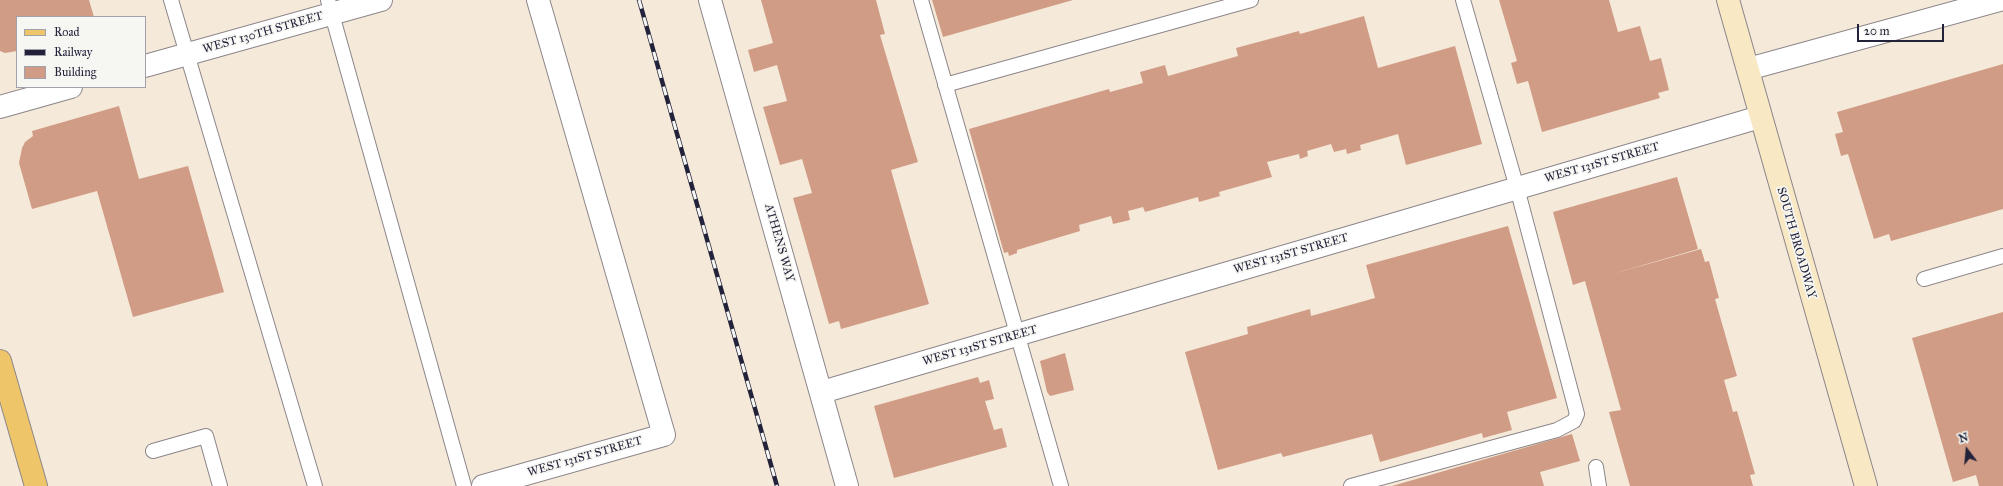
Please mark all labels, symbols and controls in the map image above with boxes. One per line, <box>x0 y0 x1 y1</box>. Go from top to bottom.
street label: WEST 130TH STREET <box>201 9 325 57</box>
legend <box>16 16 146 88</box>
scale bar <box>1859 16 1946 42</box>
text: 20 m <box>1864 24 1890 38</box>
text: Road <box>54 25 80 39</box>
text: Railway <box>54 45 92 59</box>
text: Building <box>54 65 96 79</box>
street label: WEST 131ST STREET <box>1543 140 1661 186</box>
street label: SOUTH BROADWAY <box>1773 186 1819 300</box>
street label: ATHENS WAY <box>761 202 797 284</box>
street label: WEST 131ST STREET <box>1232 231 1350 277</box>
street label: WEST 131ST STREET <box>921 323 1039 369</box>
north arrow <box>1947 430 1987 470</box>
text: N <box>1957 430 1970 446</box>
street label: WEST 131ST STREET <box>526 434 644 480</box>

